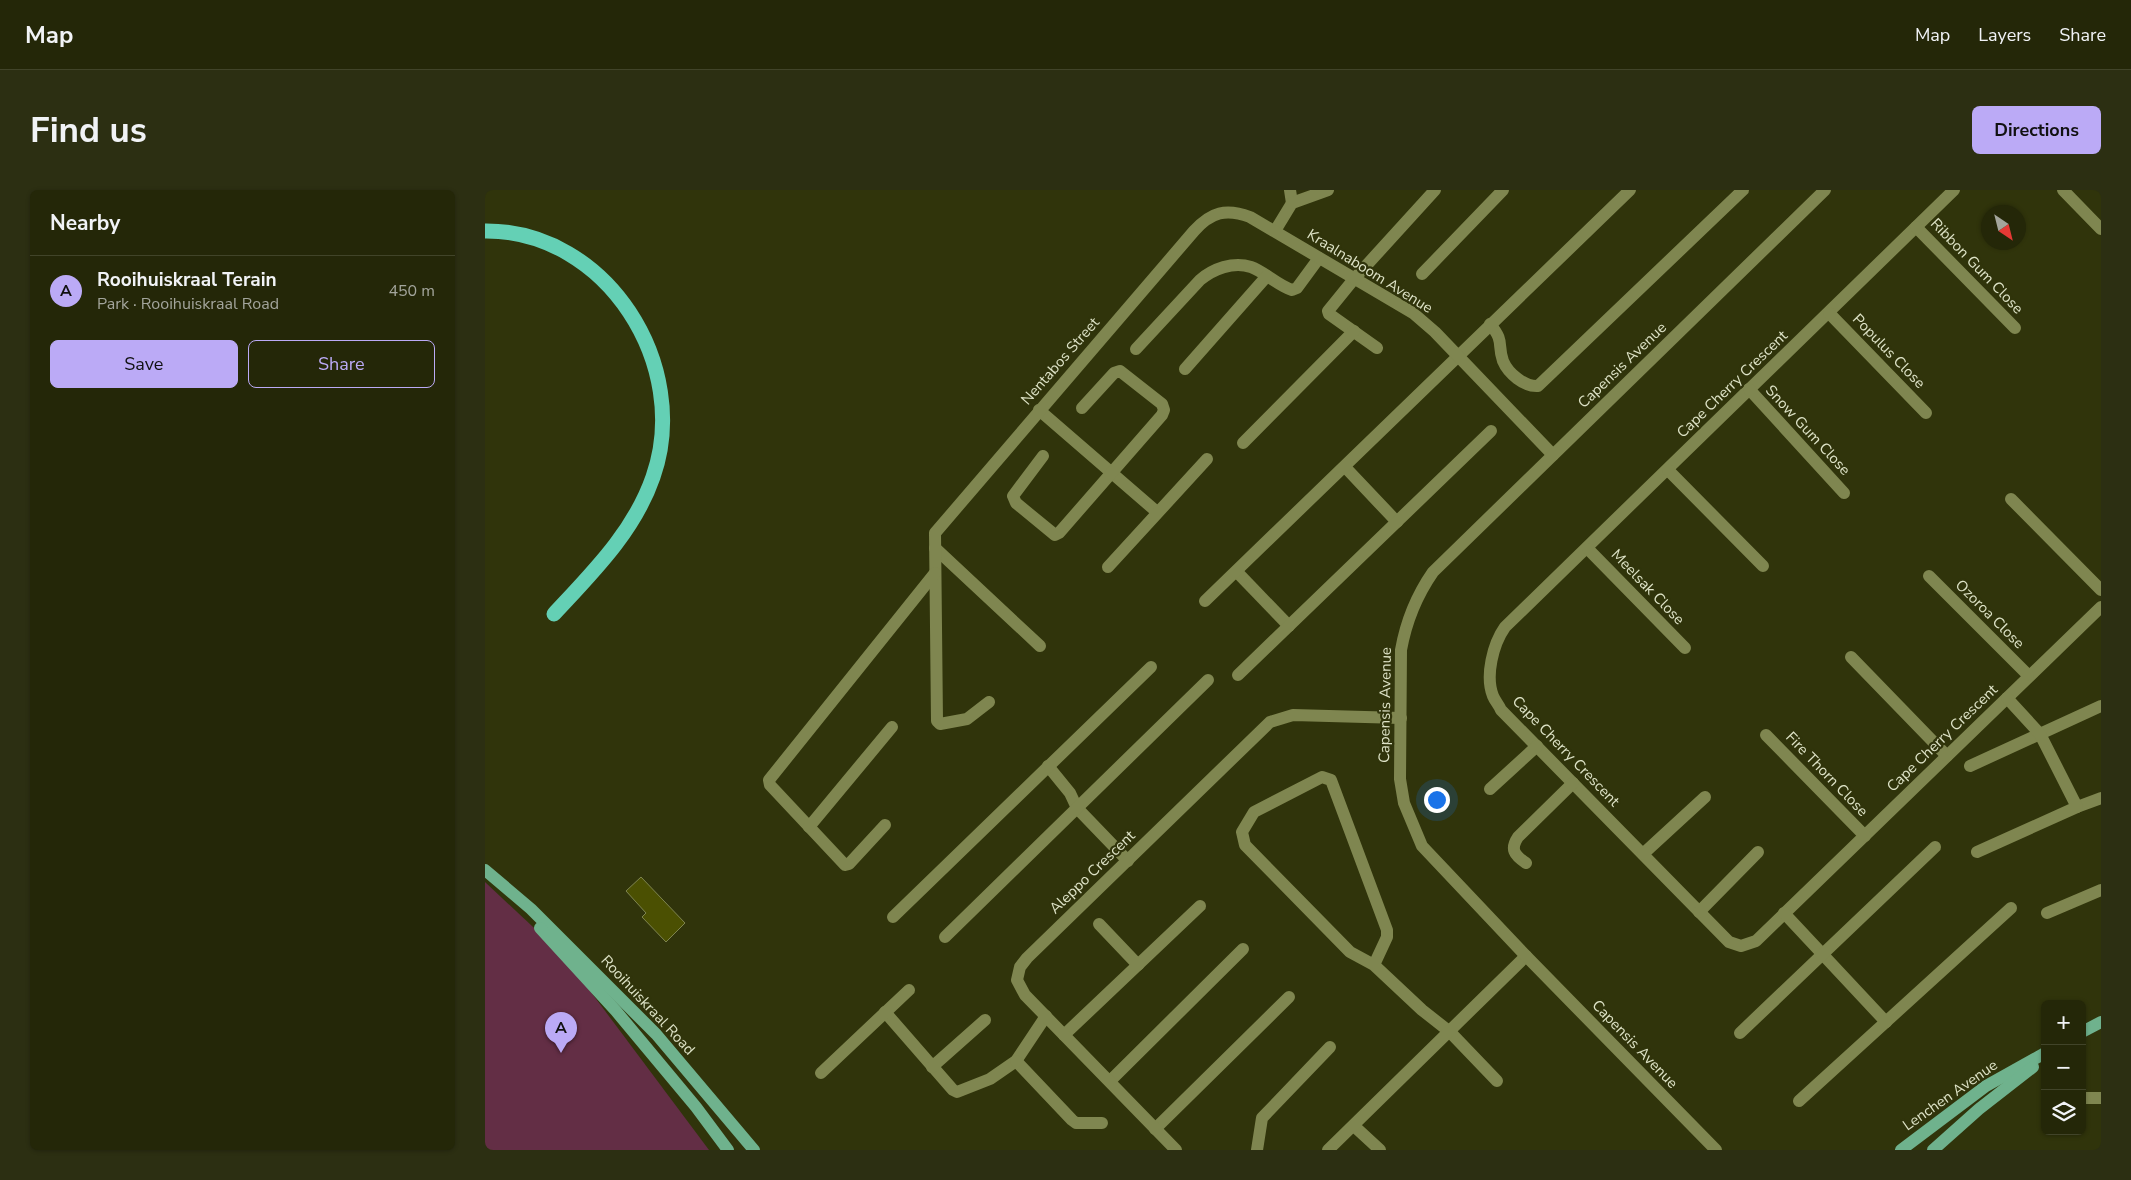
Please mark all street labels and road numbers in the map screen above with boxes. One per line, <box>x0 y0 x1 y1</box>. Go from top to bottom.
street label: Ribbon Gum Close <box>1926 214 2028 318</box>
street label: Kraalnaboom Avenue <box>1303 224 1437 318</box>
street label: Populus Close <box>1848 309 1930 393</box>
street label: Nentabos Street <box>1016 312 1104 409</box>
street label: Capensis Avenue <box>1573 318 1671 412</box>
street label: Cape Cherry Crescent <box>1672 325 1792 442</box>
street label: Snow Gum Close <box>1761 381 1855 479</box>
street label: Meelsak Close <box>1607 545 1689 629</box>
street label: Ozoroa Close <box>1951 575 2029 653</box>
street label: Capensis Avenue <box>1374 647 1396 763</box>
street label: Cape Cherry Crescent <box>1882 679 2002 796</box>
street label: Cape Cherry Crescent <box>1508 691 1625 811</box>
street label: Fire Thorn Close <box>1781 727 1873 821</box>
street label: Aleppo Crescent <box>1045 825 1140 918</box>
street label: Rooihuiskraal Road <box>597 951 699 1059</box>
street label: Capensis Avenue <box>1588 995 1682 1093</box>
street label: Lenchen Avenue <box>1899 1055 2001 1135</box>

